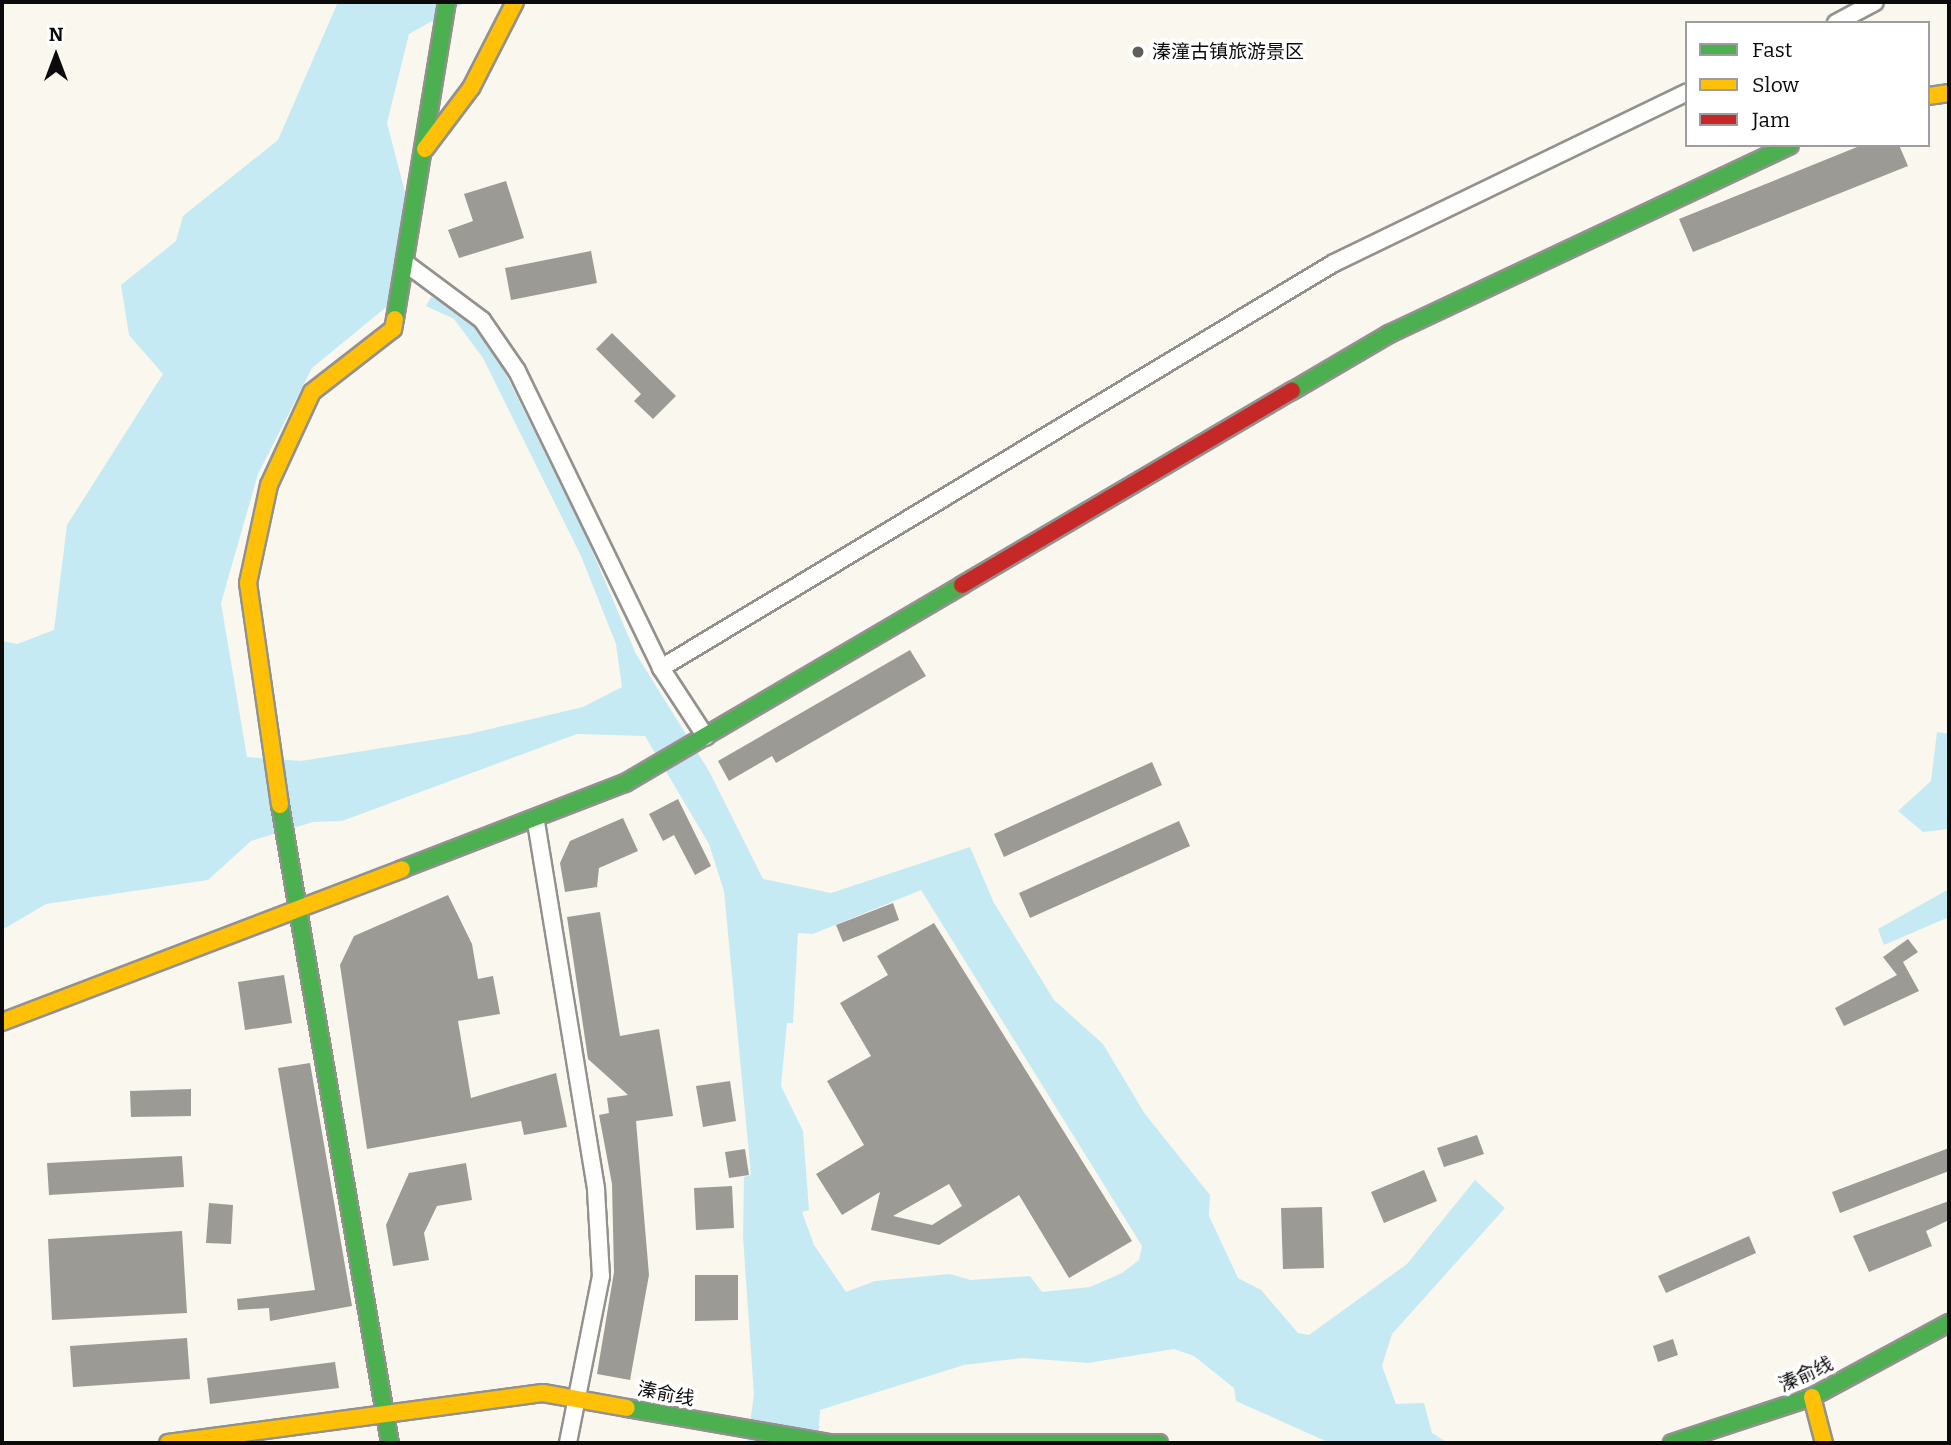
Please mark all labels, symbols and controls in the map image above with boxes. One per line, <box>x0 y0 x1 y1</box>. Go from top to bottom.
north arrow <box>21 21 91 91</box>
legend <box>1685 21 1930 147</box>
text: N <box>49 23 63 46</box>
text: Fast <box>1752 37 1792 63</box>
place label: 溱潼古镇旅游景区 <box>1152 41 1304 63</box>
marker: 溱潼古镇旅游景区 <box>1130 44 1146 60</box>
text: Slow <box>1752 72 1799 98</box>
text: Jam <box>1752 107 1790 133</box>
street label: 溱俞线 <box>1775 1352 1837 1396</box>
street label: 溱俞线 <box>636 1377 696 1411</box>

